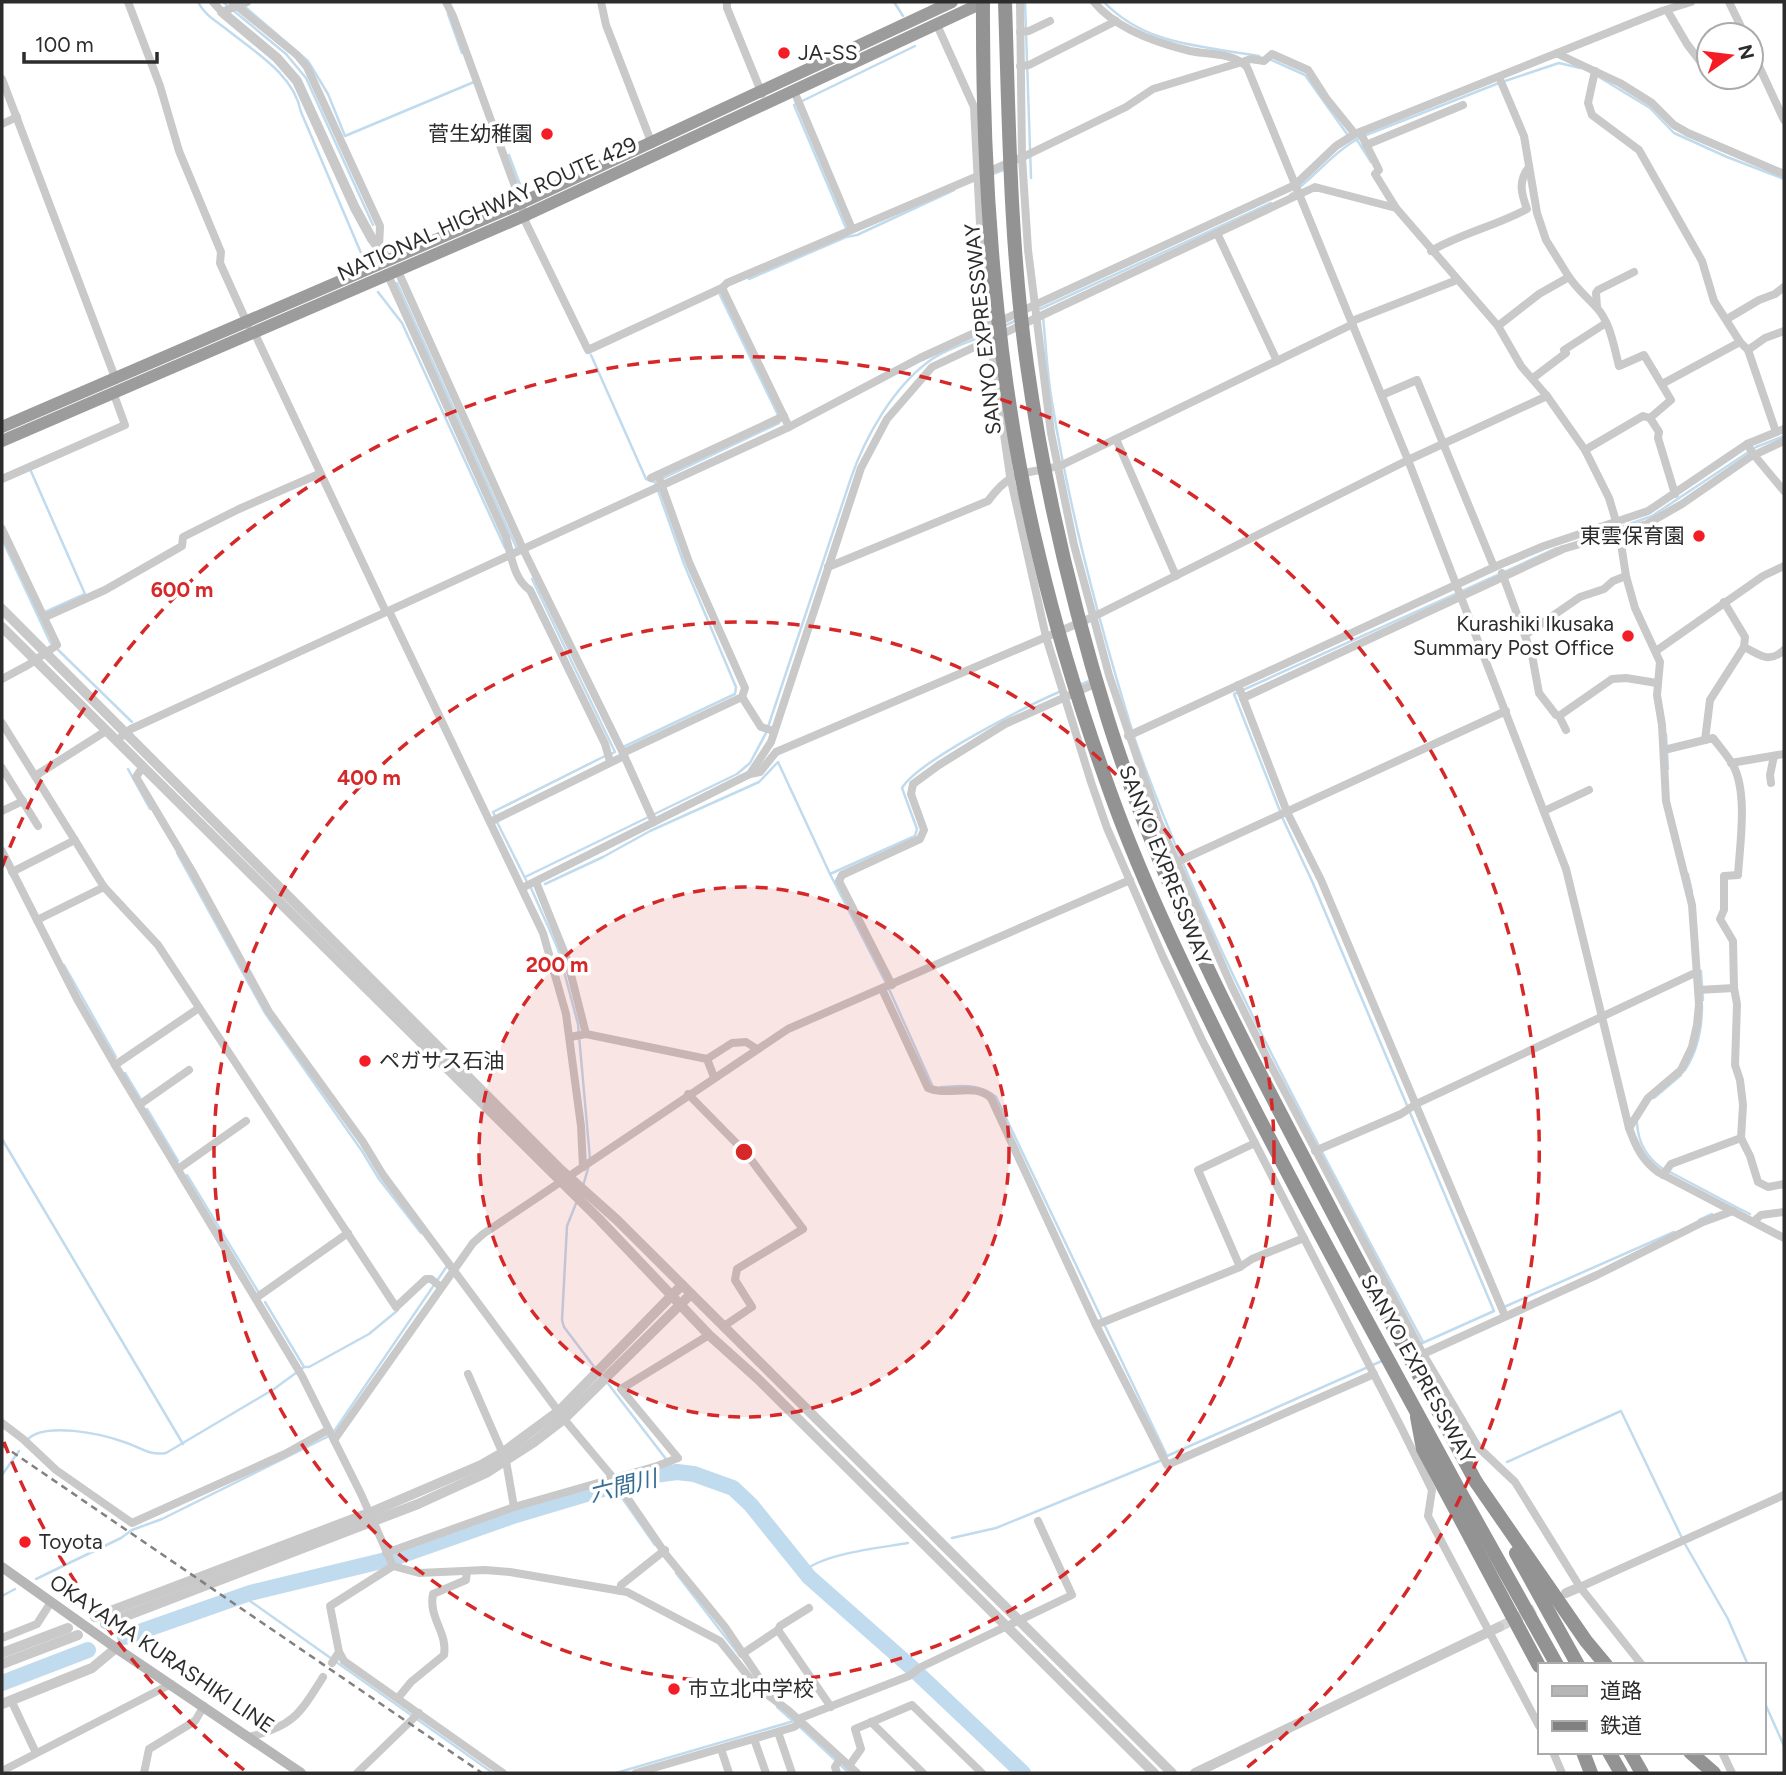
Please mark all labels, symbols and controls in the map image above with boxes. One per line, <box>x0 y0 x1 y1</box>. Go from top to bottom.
scale bar <box>24 21 158 65</box>
north arrow <box>1695 21 1765 91</box>
text: 100 m <box>35 32 94 57</box>
place label: JA-SS <box>798 40 858 65</box>
text: N <box>1733 42 1759 62</box>
marker: JA-SS <box>776 45 792 61</box>
place label: 菅生幼稚園 <box>428 121 533 146</box>
marker: 菅生幼稚園 <box>539 126 555 142</box>
street label: NATIONAL HIGHWAY ROUTE 429 <box>333 131 640 286</box>
street label: SANYO EXPRESSWAY <box>959 222 1006 436</box>
place label: 東雲保育園 <box>1580 523 1685 548</box>
marker: 東雲保育園 <box>1691 528 1707 544</box>
text: 600 m <box>151 577 213 602</box>
place label: Kurashiki Ikusaka Summary Post Office <box>1413 611 1614 660</box>
marker: Kurashiki Ikusaka Summary Post Office <box>1620 628 1636 644</box>
street label: SANYO EXPRESSWAY <box>1114 762 1217 968</box>
text: 400 m <box>337 765 401 790</box>
text: 200 m <box>526 952 588 977</box>
place label: ペガサス石油 <box>379 1048 505 1073</box>
marker: ペガサス石油 <box>357 1053 373 1069</box>
centre of rings <box>732 1140 756 1164</box>
street label: SANYO EXPRESSWAY <box>1356 1270 1481 1468</box>
water label: 六間川 <box>586 1463 663 1508</box>
place label: Toyota <box>39 1529 103 1554</box>
marker: Toyota <box>17 1534 33 1550</box>
street label: OKAYAMA KURASHIKI LINE <box>45 1569 279 1738</box>
legend <box>1538 1663 1765 1754</box>
place label: 市立北中学校 <box>688 1676 814 1701</box>
text: 道路 <box>1600 1678 1642 1703</box>
marker: 市立北中学校 <box>666 1681 682 1697</box>
text: 鉄道 <box>1600 1713 1642 1738</box>

